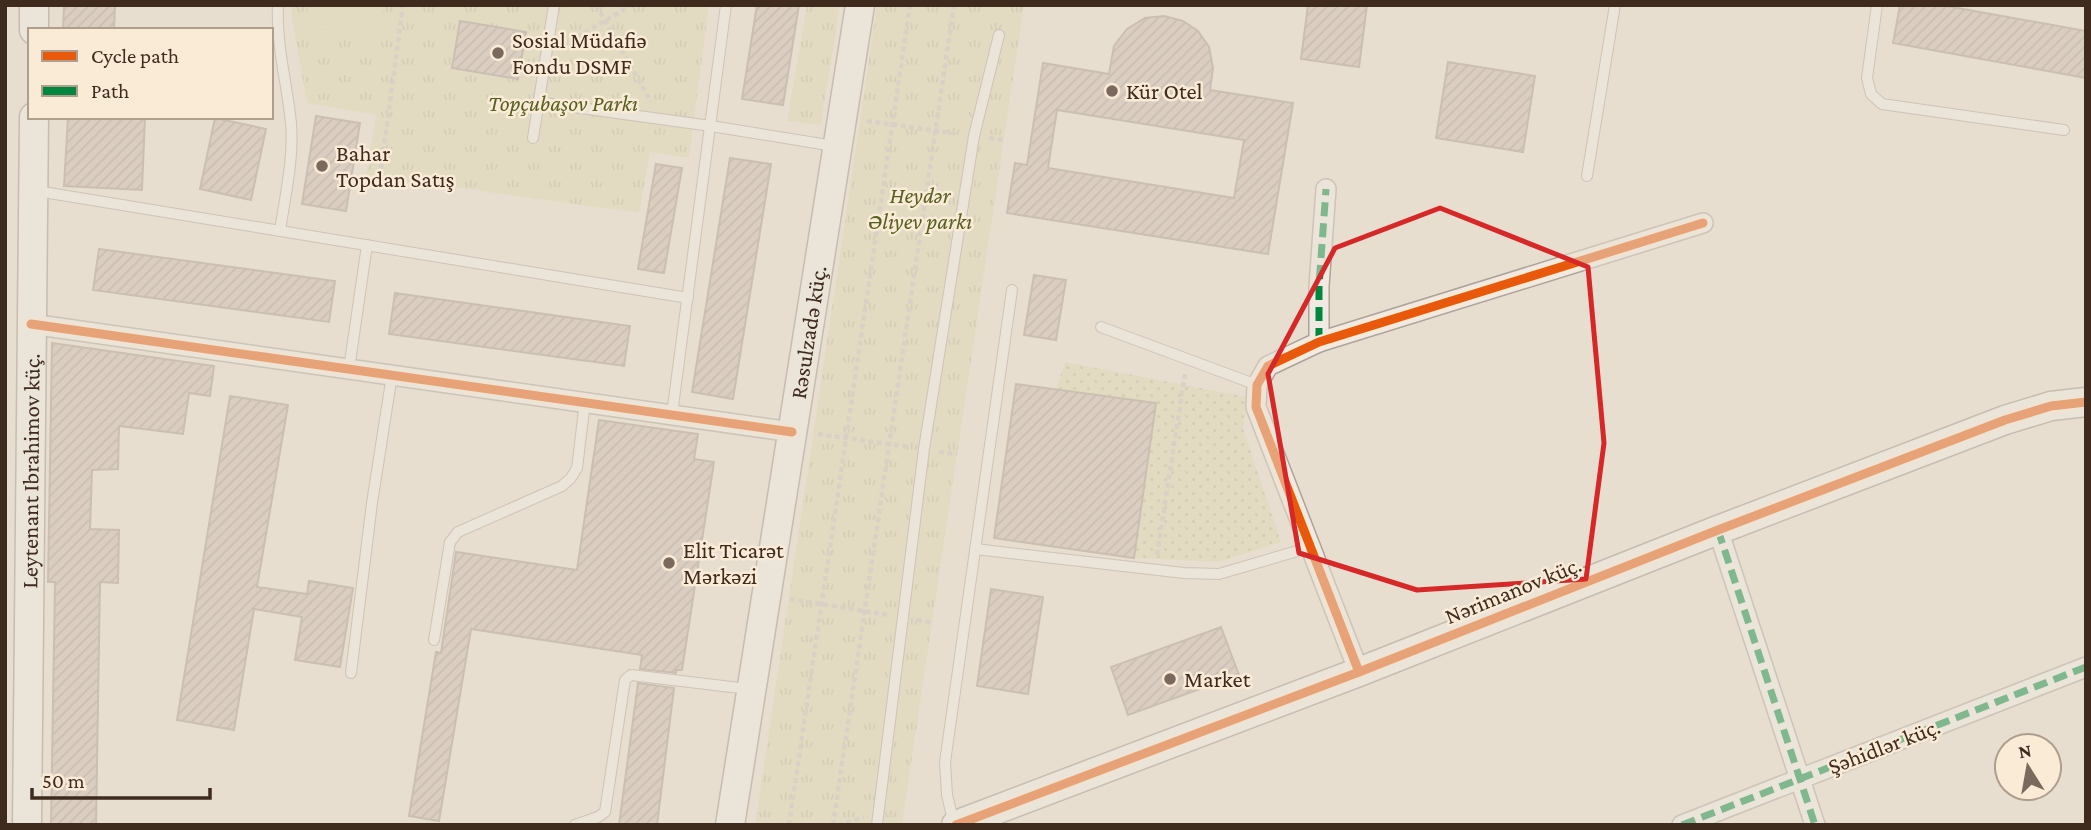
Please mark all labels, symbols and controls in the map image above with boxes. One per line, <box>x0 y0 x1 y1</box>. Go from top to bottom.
place label: Sosial Müdafiə Fondu DSMF <box>512 27 647 79</box>
legend <box>28 28 273 119</box>
text: Cycle path <box>91 44 179 68</box>
marker: Sosial Müdafiə Fondu DSMF <box>490 45 506 61</box>
place label: Kür Otel <box>1126 78 1203 104</box>
text: Path <box>91 79 129 103</box>
marker: Kür Otel <box>1104 83 1120 99</box>
park label: Topçubaşov Parkı <box>488 90 638 116</box>
place label: Bahar Topdan Satış <box>336 140 455 192</box>
marker: Bahar Topdan Satış <box>314 158 330 174</box>
park label: Heydər Əliyev parkı <box>868 182 972 234</box>
street label: Rəsulzadə küç. <box>785 263 832 401</box>
street label: Leytenant Ibrahimov küç. <box>16 353 45 589</box>
place label: Elit Ticarət Mərkəzi <box>683 537 784 589</box>
street label: Nərimanov küç. <box>1441 551 1585 629</box>
marker: Elit Ticarət Mərkəzi <box>661 555 677 571</box>
place label: Market <box>1184 666 1251 692</box>
marker: Market <box>1162 671 1178 687</box>
street label: Şəhidlər küç. <box>1824 713 1944 779</box>
north arrow <box>1993 732 2063 802</box>
text: N <box>2016 739 2033 762</box>
scale bar <box>32 756 210 800</box>
text: 50 m <box>42 769 85 793</box>

